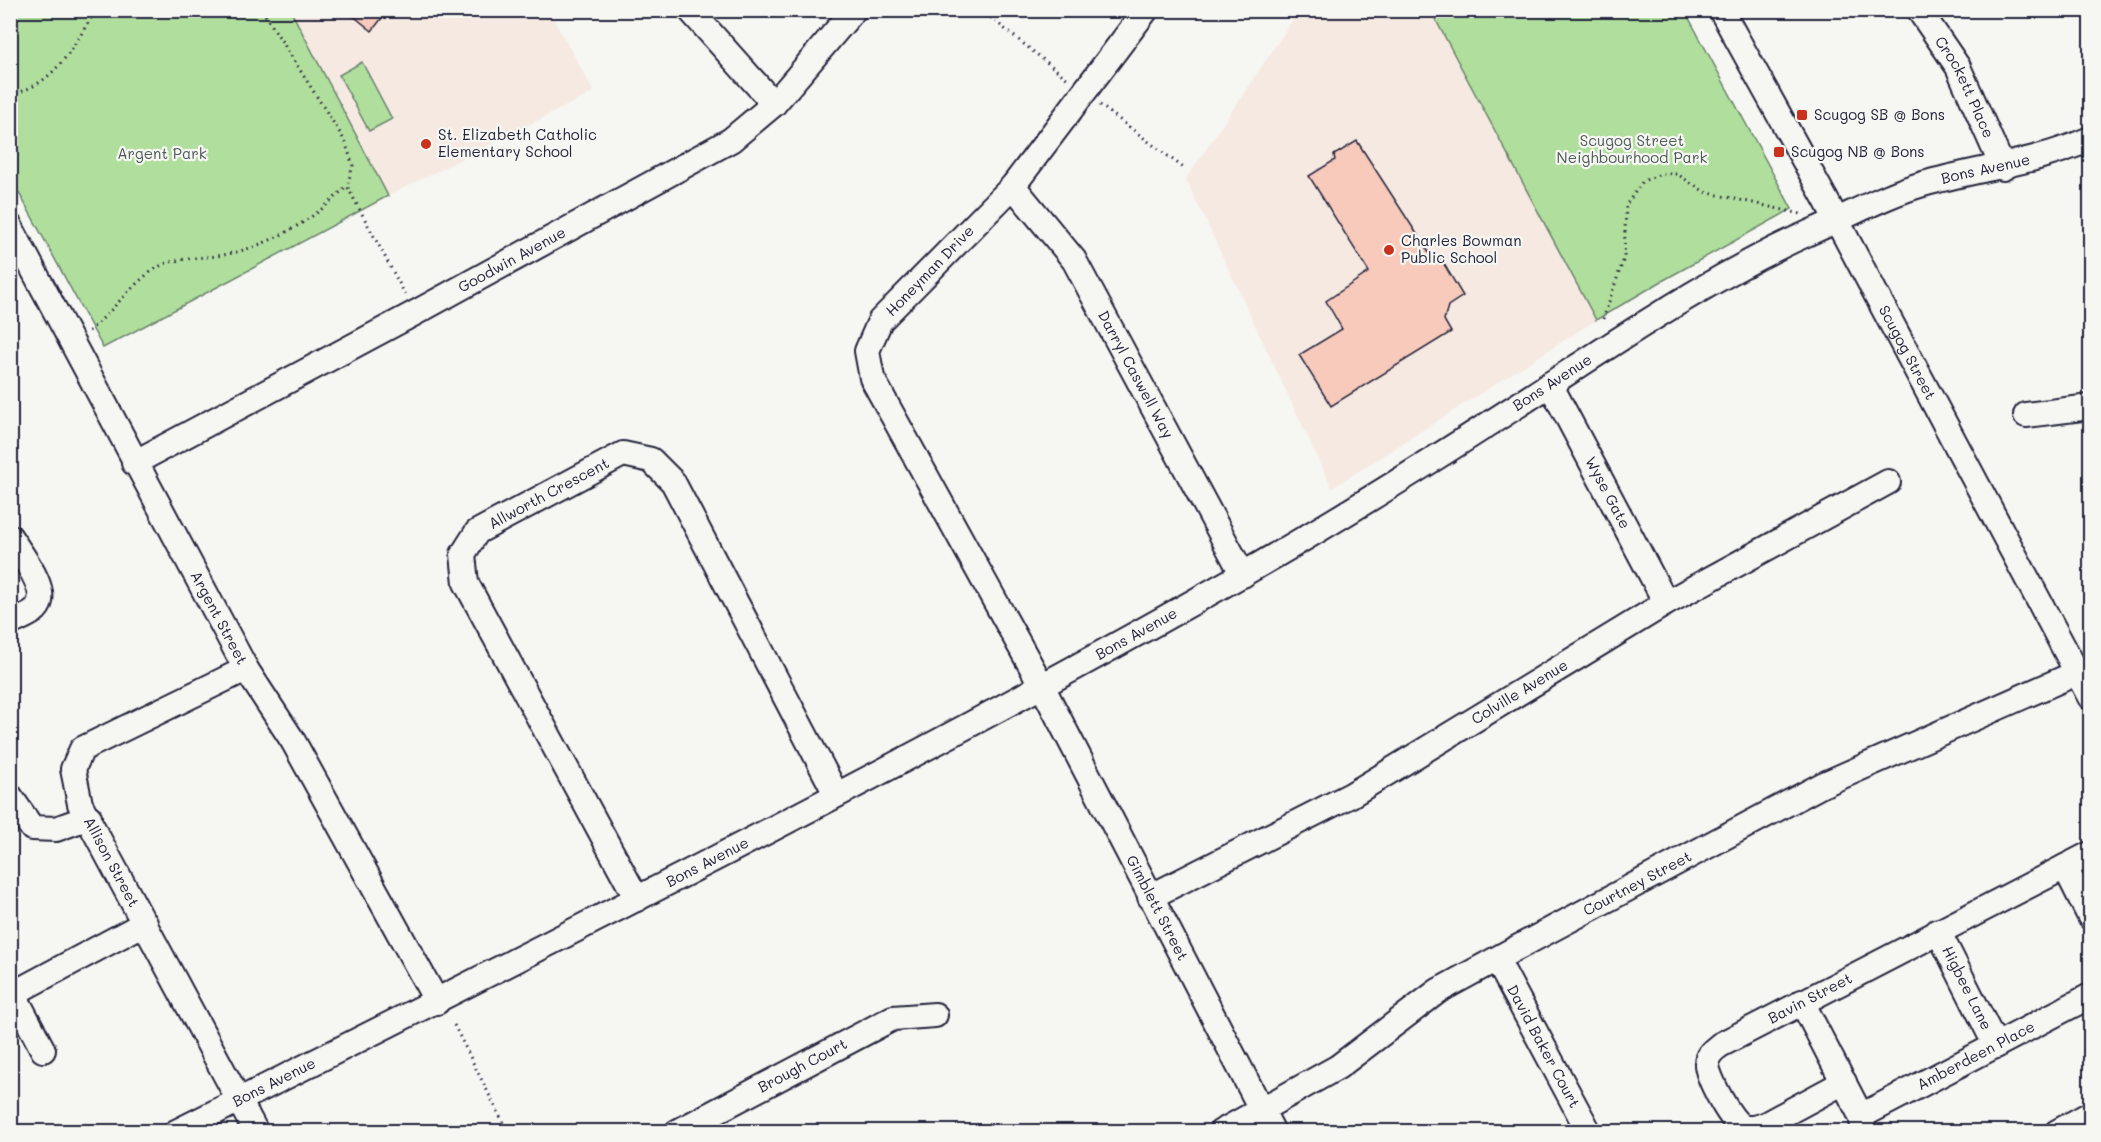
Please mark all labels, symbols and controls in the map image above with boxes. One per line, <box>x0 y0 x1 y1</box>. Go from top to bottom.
street label: Crockett Place <box>1931 32 1999 141</box>
place label: Scugog SB @ Bons <box>1814 104 1945 124</box>
marker: Scugog SB @ Bons <box>1795 108 1809 122</box>
place label: St. Elizabeth Catholic Elementary School <box>438 124 597 161</box>
park label: Scugog Street Neighbourhood Park <box>1557 130 1707 167</box>
marker: St. Elizabeth Catholic Elementary School <box>419 137 433 151</box>
place label: Scugog NB @ Bons <box>1791 141 1925 161</box>
park label: Argent Park <box>117 143 207 163</box>
marker: Scugog NB @ Bons <box>1772 145 1786 159</box>
street label: Bons Avenue <box>1939 148 2032 188</box>
street label: Honeyman Drive <box>881 221 978 320</box>
street label: Goodwin Avenue <box>454 222 569 297</box>
place label: Charles Bowman Public School <box>1401 230 1522 267</box>
marker: Charles Bowman Public School <box>1382 243 1396 257</box>
street label: Scugog Street <box>1875 301 1941 403</box>
street label: Darryl Caswell Way <box>1094 307 1179 442</box>
street label: Bons Avenue <box>1508 349 1595 415</box>
street label: Allworth Crescent <box>485 452 612 533</box>
street label: Wyse Gate <box>1581 453 1636 532</box>
street label: Argent Street <box>186 567 253 668</box>
street label: Bons Avenue <box>1091 602 1180 664</box>
street label: Colville Avenue <box>1467 654 1571 728</box>
street label: Allison Street <box>80 813 144 910</box>
street label: Bons Avenue <box>662 832 752 891</box>
street label: Courtney Street <box>1579 846 1695 920</box>
street label: Gimblett Street <box>1122 851 1193 964</box>
street label: Higbee Lane <box>1938 942 1997 1033</box>
street label: Bavin Street <box>1764 968 1855 1028</box>
street label: David Baker Court <box>1503 981 1585 1111</box>
street label: Amberdeen Place <box>1913 1016 2038 1094</box>
street label: Brough Court <box>754 1033 850 1097</box>
street label: Bons Avenue <box>229 1052 319 1111</box>

